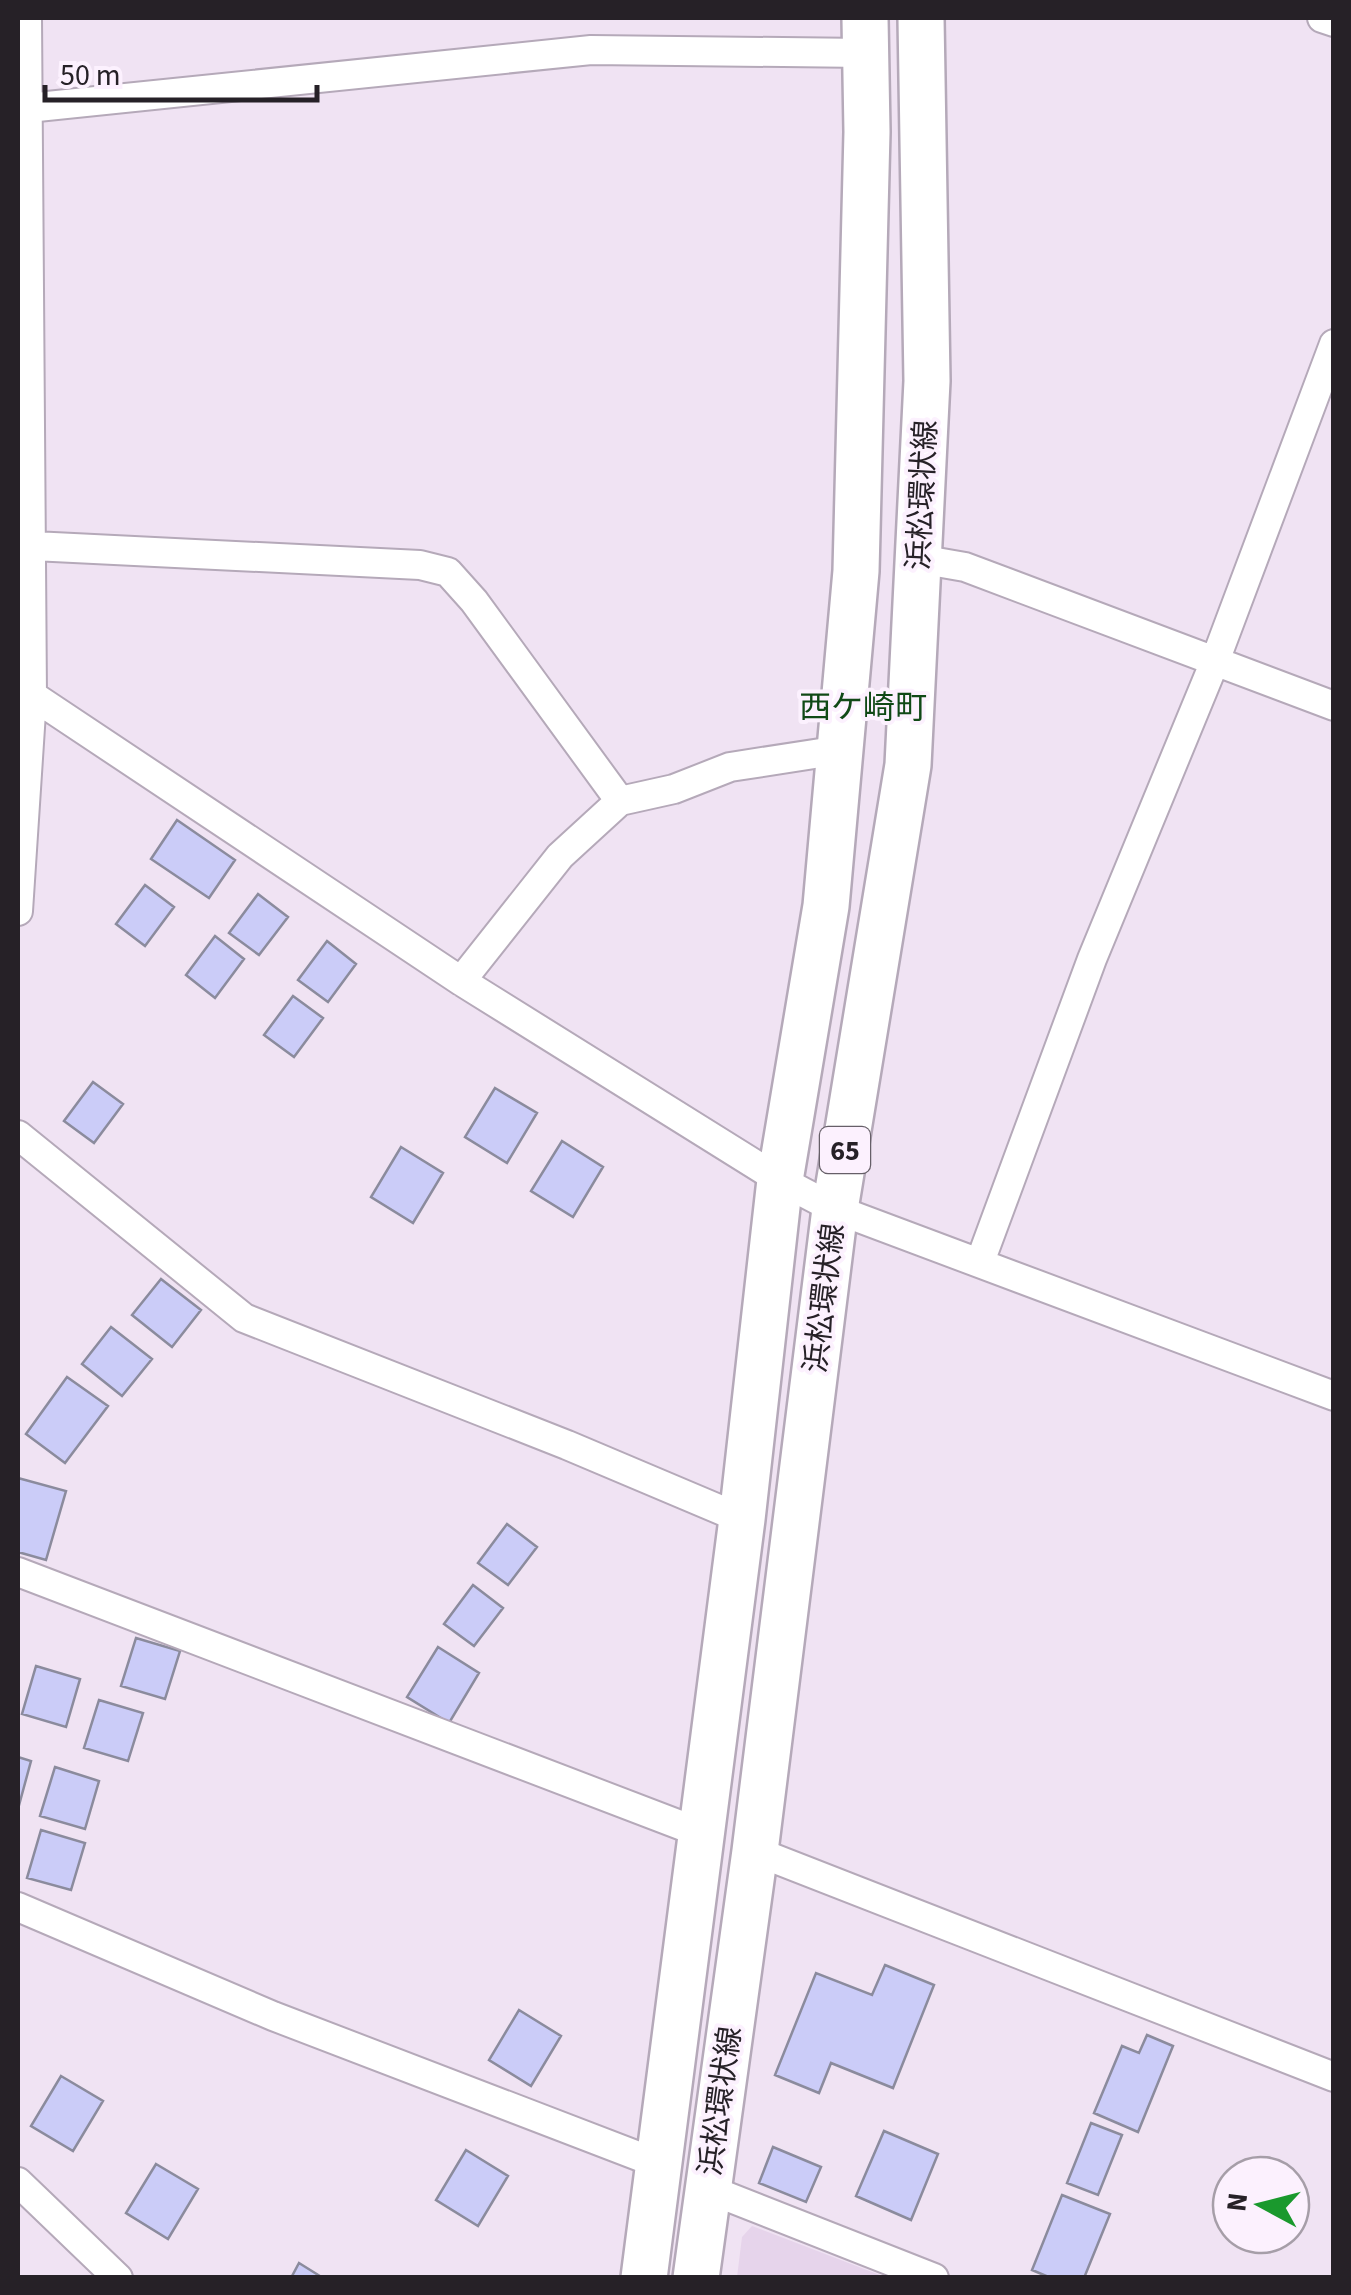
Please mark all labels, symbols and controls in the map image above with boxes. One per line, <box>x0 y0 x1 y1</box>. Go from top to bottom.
scale bar <box>45 40 318 102</box>
text: 50 m <box>60 54 121 97</box>
street label: 浜松環状線 <box>897 419 948 571</box>
district label: 西ケ崎町 <box>799 685 927 731</box>
road number: 65 <box>820 1127 870 1173</box>
street label: 浜松環状線 <box>794 1221 855 1375</box>
street label: 浜松環状線 <box>689 2024 752 2178</box>
north arrow <box>1211 2155 1311 2255</box>
text: N <box>1216 2190 1258 2214</box>

